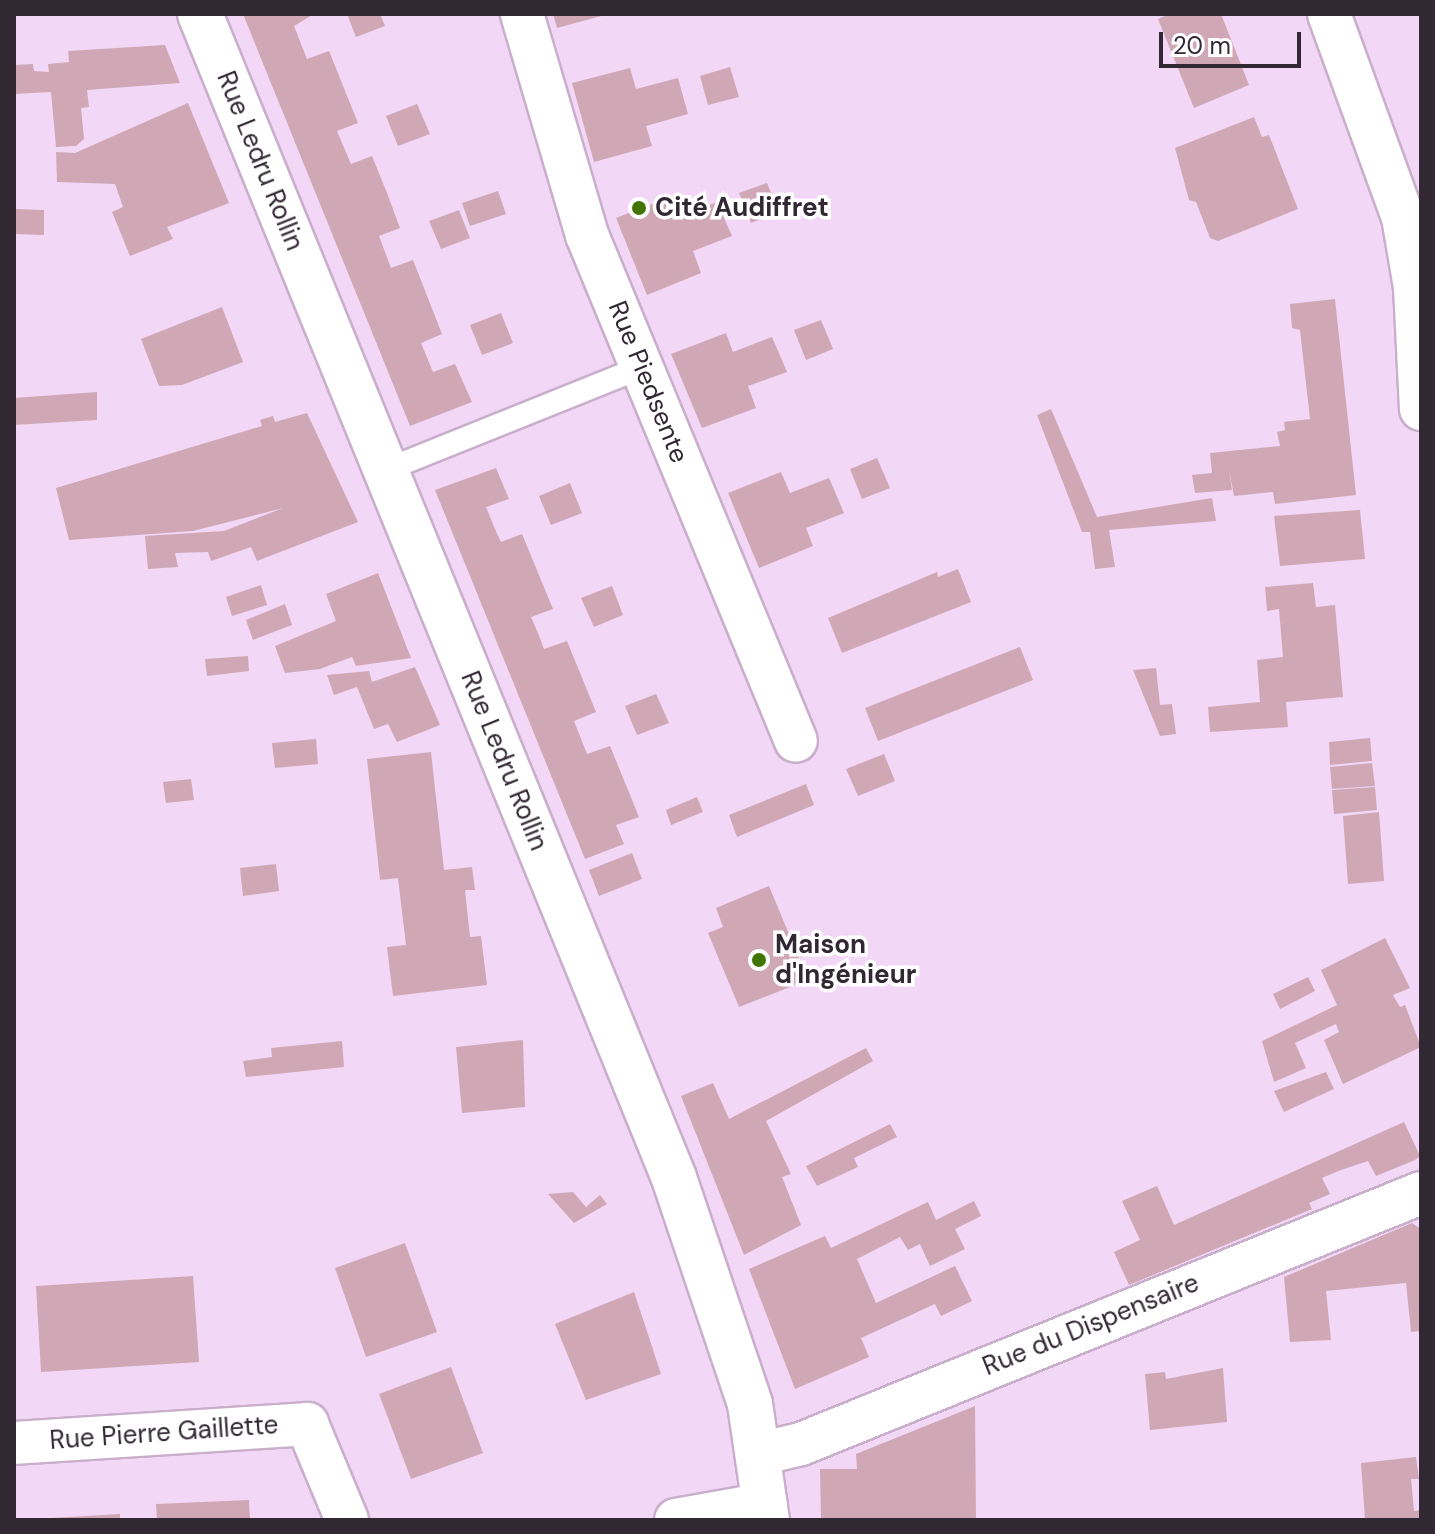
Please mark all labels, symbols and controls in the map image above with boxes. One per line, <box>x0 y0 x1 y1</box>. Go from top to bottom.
scale bar <box>1163 16 1305 66</box>
text: 20 m <box>1173 30 1231 61</box>
street label: Rue Ledru Rollin <box>210 67 310 255</box>
place label: Cité Audiffret <box>655 192 829 224</box>
marker: Cité Audiffret <box>630 199 648 217</box>
street label: Rue Piedsente <box>601 297 695 467</box>
street label: Rue Ledru Rollin <box>454 667 554 855</box>
place label: Maison d'Ingénieur <box>775 929 916 990</box>
marker: Maison d'Ingénieur <box>750 951 768 969</box>
street label: Rue du Dispensaire <box>978 1267 1204 1383</box>
street label: Rue Pierre Gaillette <box>49 1409 279 1457</box>

